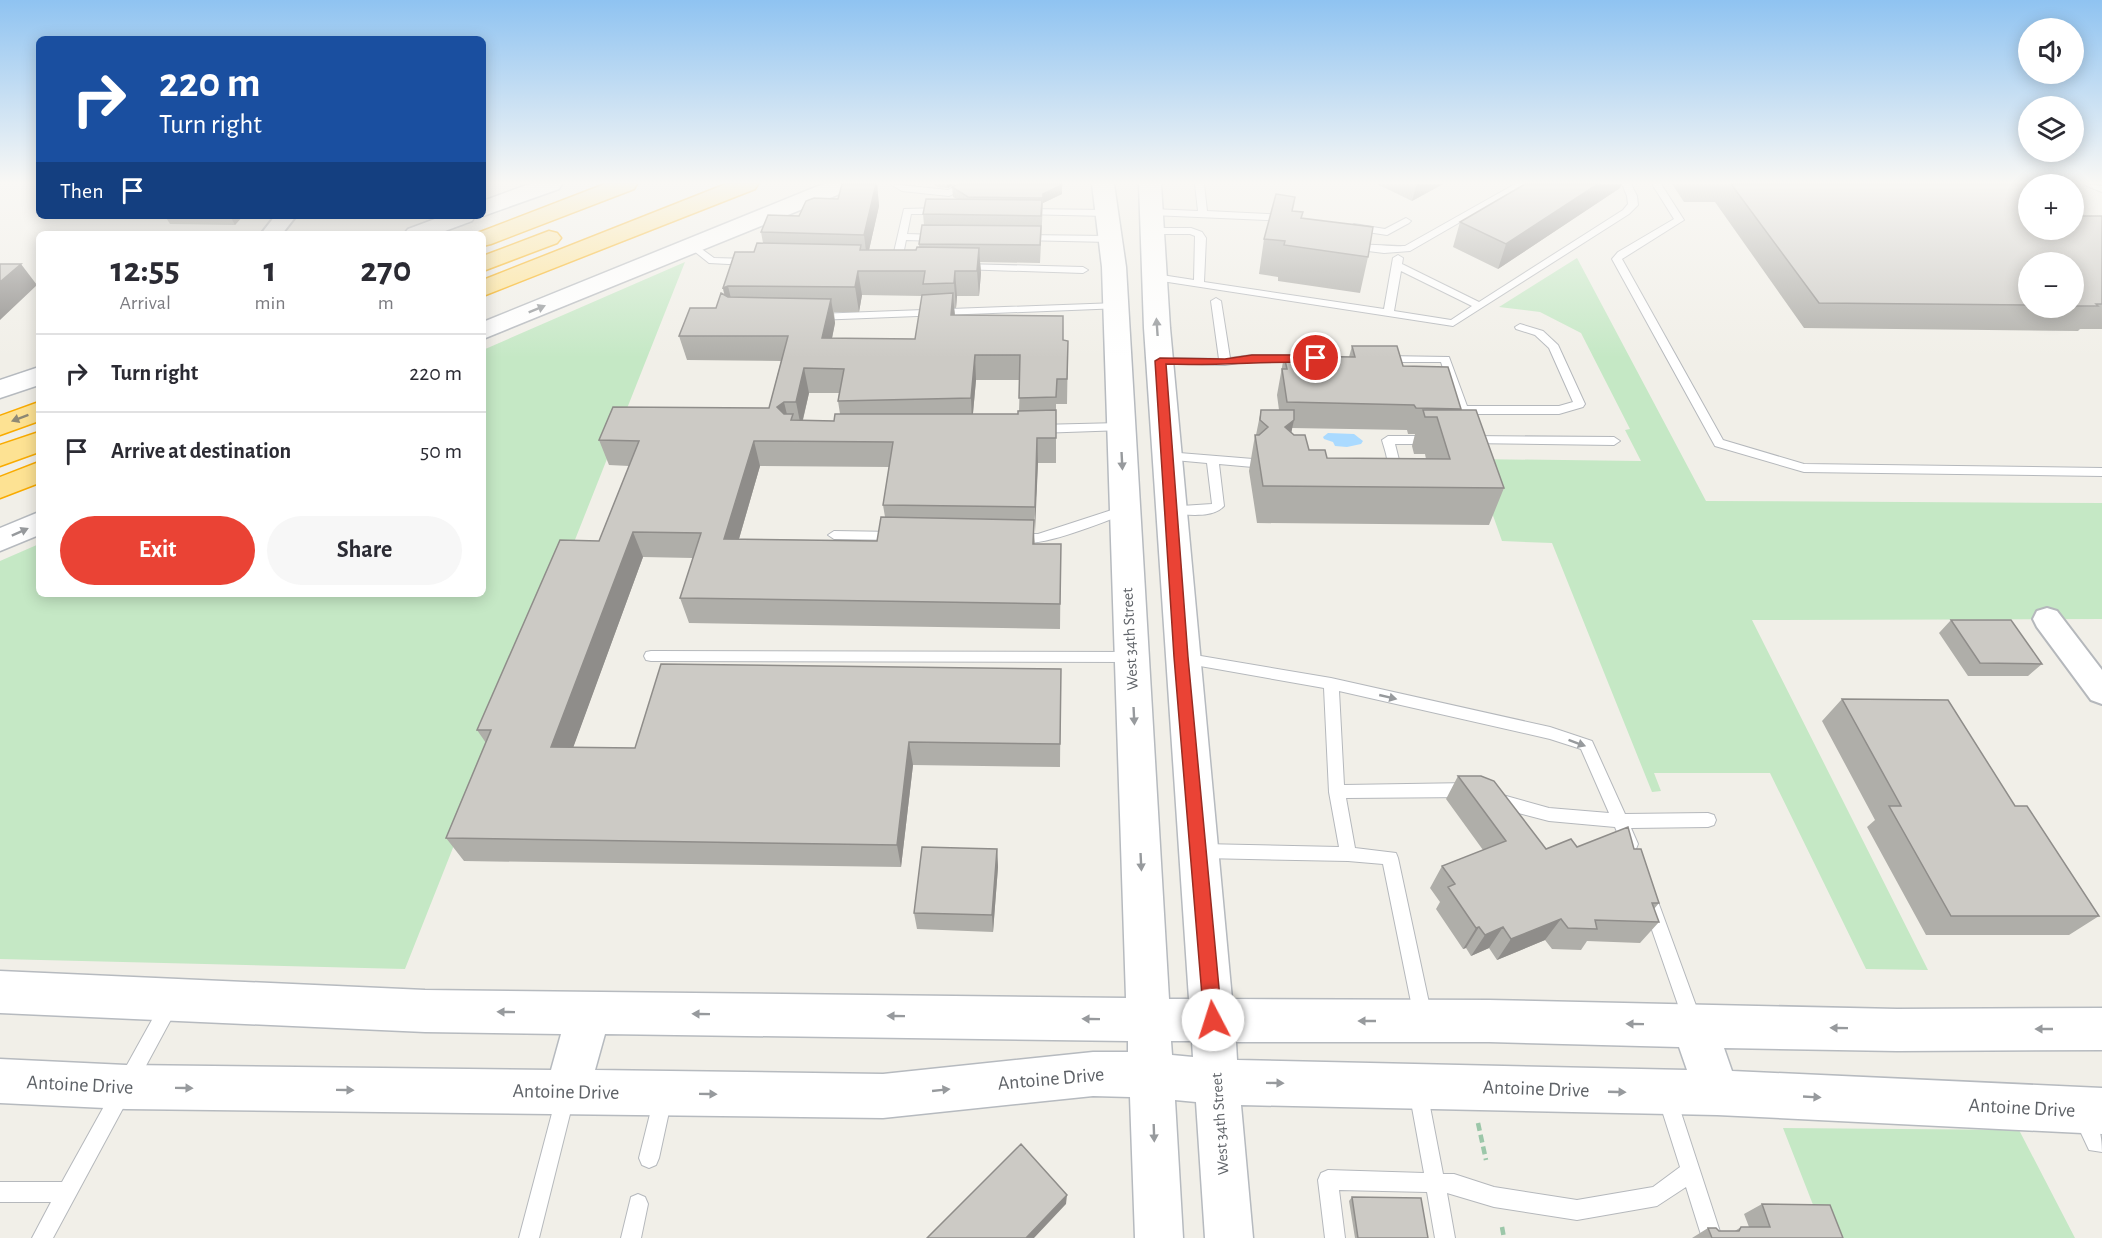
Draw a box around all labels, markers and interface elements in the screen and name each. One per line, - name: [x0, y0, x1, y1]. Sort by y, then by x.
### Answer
- map controls: [2018, 18, 2084, 318]
- button: sound: [2018, 18, 2084, 84]
- icon: right: [60, 60, 138, 138]
- text: 220 m: [159, 62, 261, 104]
- button: layers: [2018, 96, 2084, 162]
- text: Turn right: [159, 111, 262, 138]
- icon: arrive: [116, 174, 149, 207]
- button: +: [2018, 174, 2084, 240]
- text: Then: [60, 180, 104, 202]
- text: 12:55: [111, 252, 180, 288]
- text: 1: [263, 252, 276, 288]
- text: 270: [360, 252, 411, 288]
- button: −: [2018, 252, 2084, 318]
- text: Arrival: [119, 293, 171, 313]
- text: min: [254, 293, 286, 313]
- text: m: [378, 293, 394, 313]
- one-way arrow: [528, 304, 546, 313]
- one-way arrow: [1152, 317, 1162, 336]
- pin: [1290, 332, 1341, 383]
- icon: arrive: [1299, 341, 1332, 374]
- icon: right: [60, 357, 93, 390]
- text: Turn right: [111, 362, 198, 384]
- text: 220 m: [409, 362, 462, 384]
- one-way arrow: [10, 413, 28, 423]
- icon: arrive: [60, 435, 93, 468]
- text: Arrive at destination: [111, 440, 291, 462]
- text: 50 m: [420, 440, 462, 462]
- one-way arrow: [1117, 452, 1126, 471]
- button: Exit: [60, 516, 255, 585]
- button: Share: [267, 516, 462, 585]
- one-way arrow: [11, 527, 28, 536]
- street label: West 34th Street: [1119, 587, 1141, 691]
- one-way arrow: [1379, 692, 1397, 702]
- one-way arrow: [1129, 706, 1139, 725]
- one-way arrow: [1568, 738, 1586, 748]
- one-way arrow: [1137, 852, 1146, 871]
- position arrow: [1181, 988, 1245, 1052]
- one-way arrow: [497, 1007, 516, 1017]
- one-way arrow: [692, 1009, 711, 1019]
- one-way arrow: [887, 1011, 906, 1021]
- one-way arrow: [1082, 1014, 1101, 1024]
- one-way arrow: [1358, 1016, 1377, 1026]
- one-way arrow: [1626, 1019, 1645, 1029]
- one-way arrow: [1829, 1024, 1848, 1033]
- one-way arrow: [2034, 1024, 2053, 1034]
- street label: Antoine Drive: [997, 1064, 1105, 1094]
- street label: Antoine Drive: [26, 1072, 134, 1098]
- street label: West 34th Street: [1208, 1072, 1232, 1176]
- street label: Antoine Drive: [1482, 1077, 1590, 1101]
- one-way arrow: [1266, 1078, 1285, 1088]
- street label: Antoine Drive: [512, 1081, 620, 1103]
- one-way arrow: [175, 1083, 194, 1093]
- one-way arrow: [335, 1085, 354, 1095]
- one-way arrow: [931, 1085, 950, 1095]
- one-way arrow: [1608, 1087, 1627, 1096]
- one-way arrow: [699, 1089, 718, 1099]
- one-way arrow: [1803, 1093, 1822, 1102]
- street label: Antoine Drive: [1968, 1095, 2076, 1121]
- one-way arrow: [1150, 1124, 1159, 1143]

